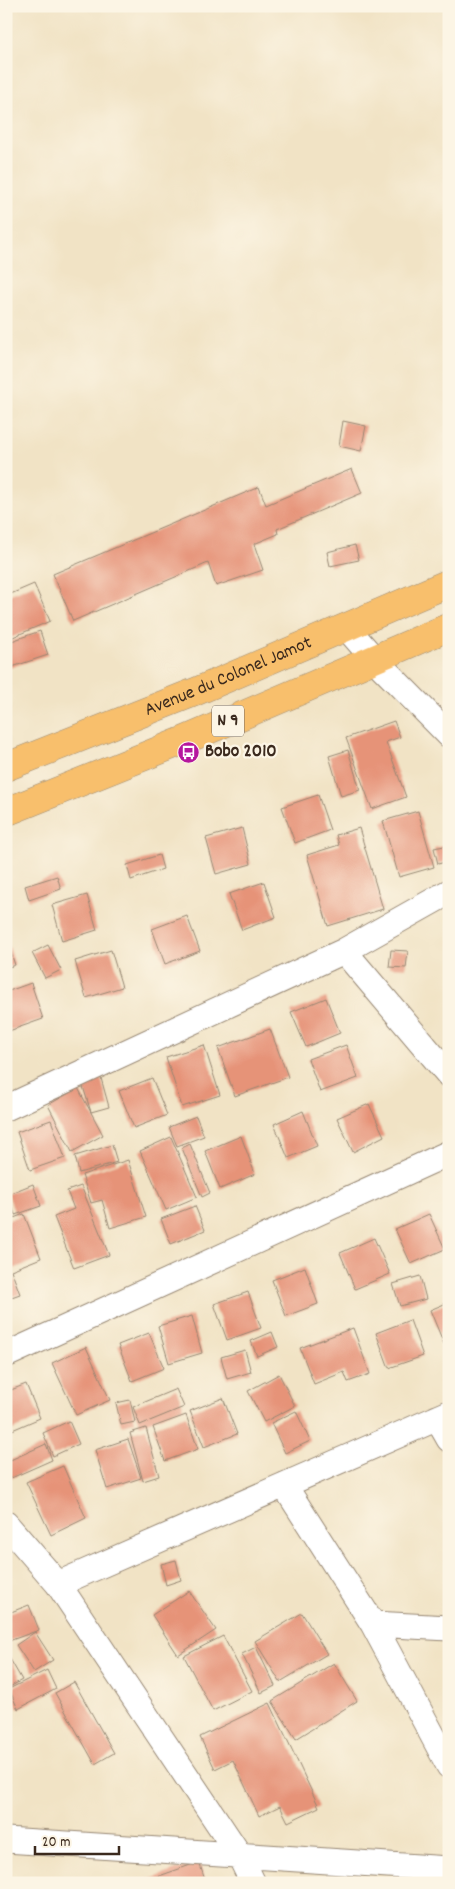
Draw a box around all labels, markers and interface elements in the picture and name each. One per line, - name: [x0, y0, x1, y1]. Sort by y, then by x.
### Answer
- street label: Avenue du Colonel Jamot: [141, 630, 316, 724]
- road number: N 9: [212, 706, 244, 736]
- place label: Bobo 2010: [205, 739, 277, 766]
- bus stop icon: Bobo 2010: [177, 740, 201, 764]
- scale bar: [35, 1824, 119, 1856]
- text: 20 m: [42, 1832, 70, 1854]

